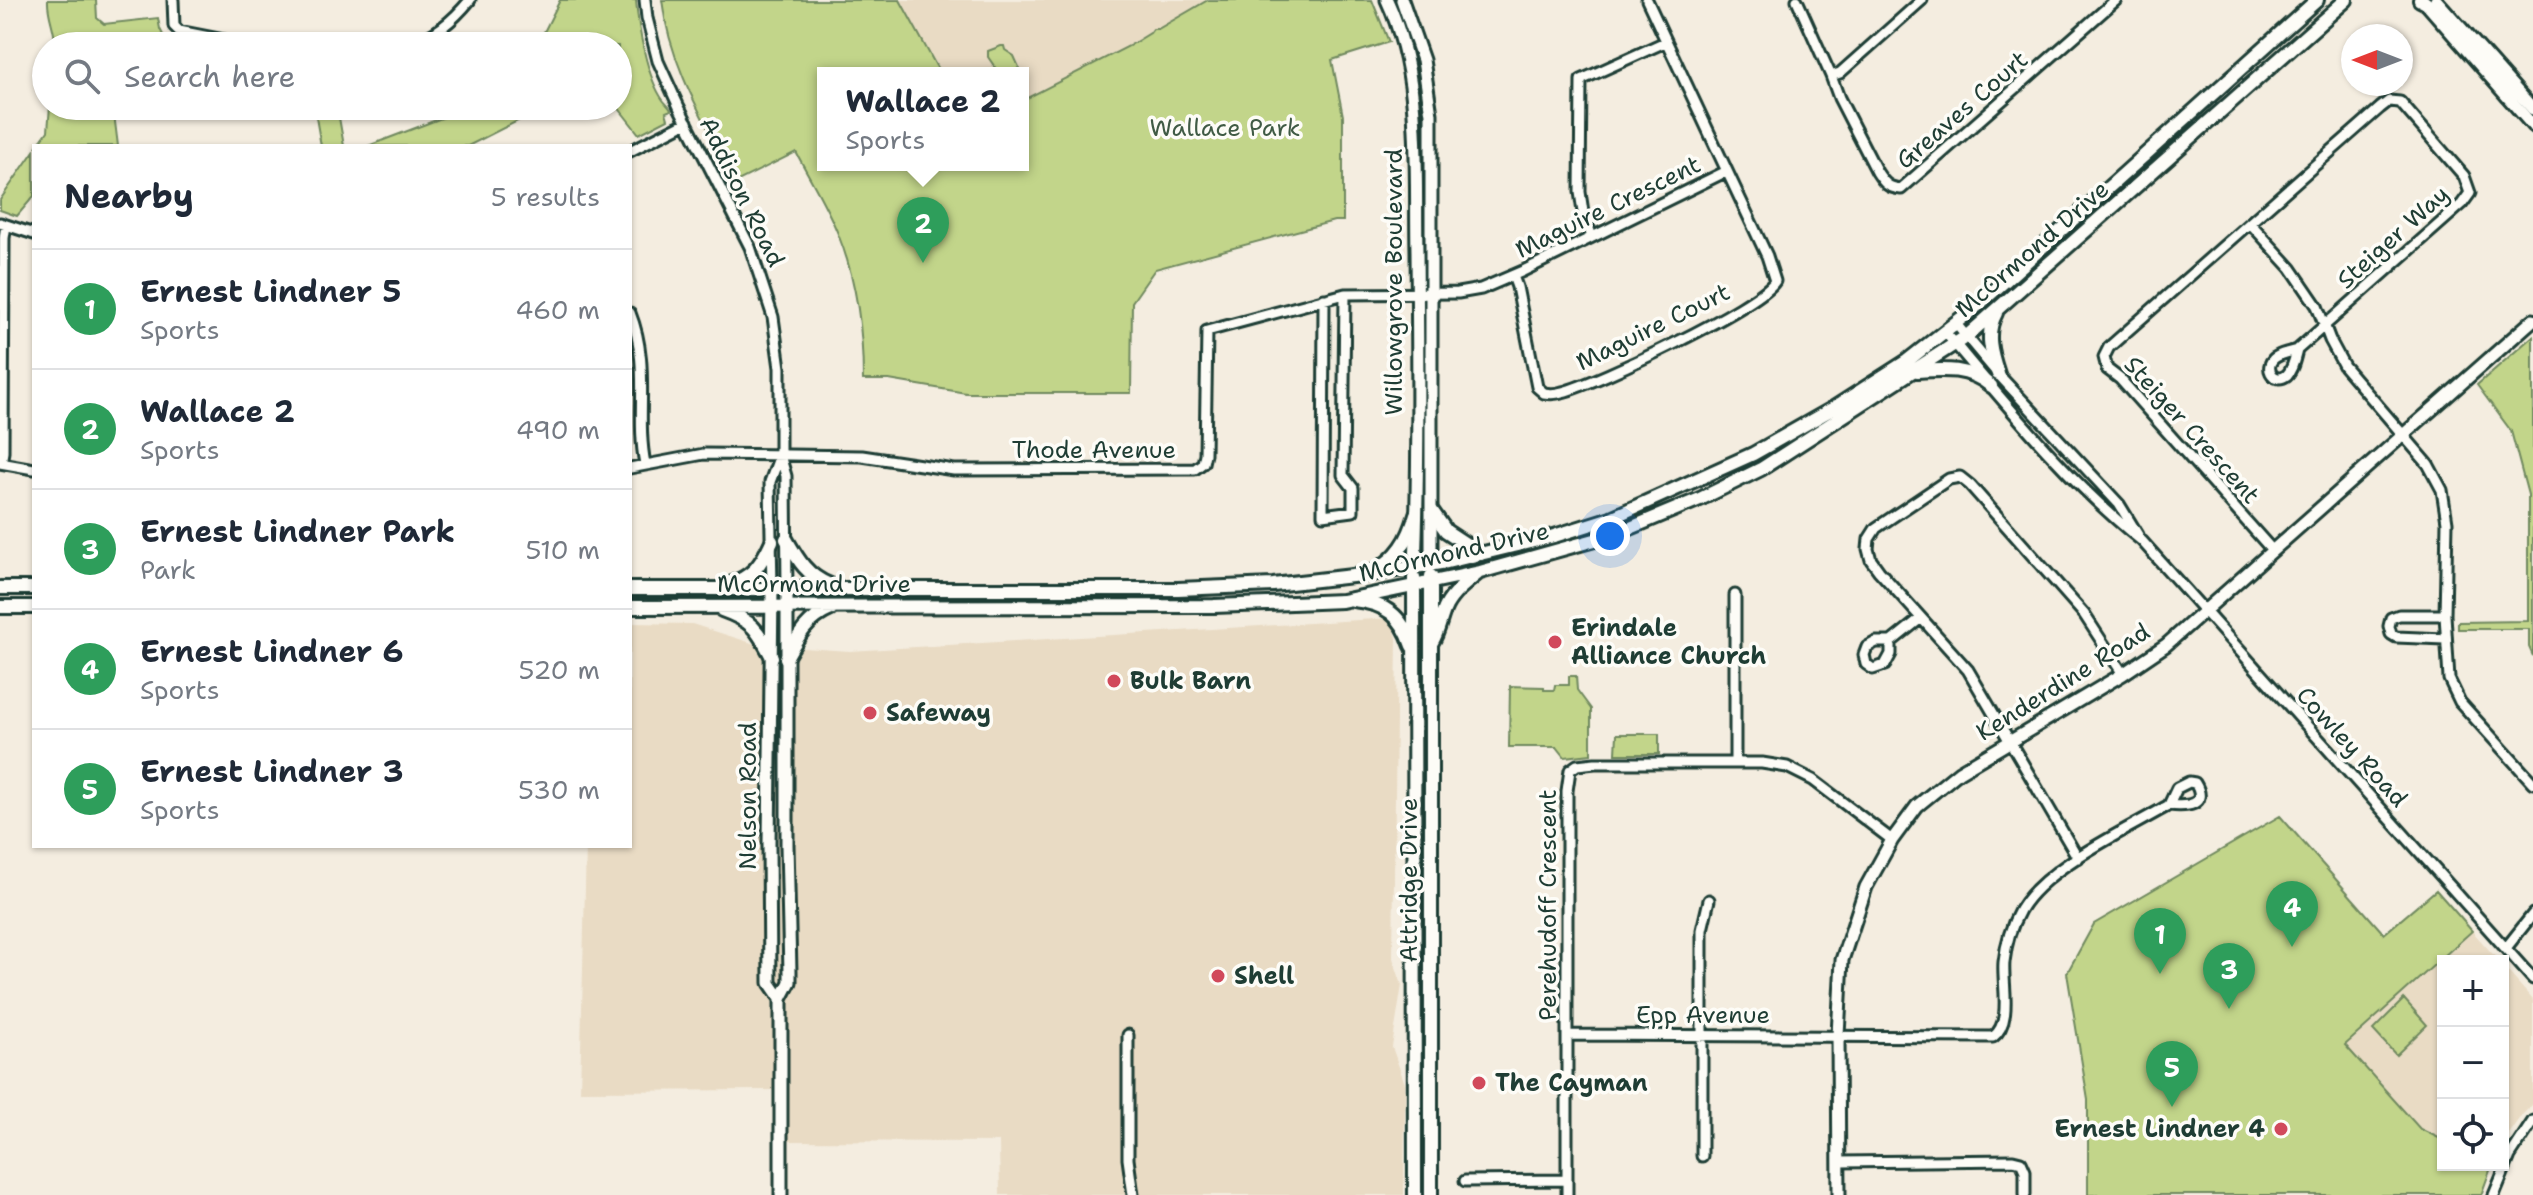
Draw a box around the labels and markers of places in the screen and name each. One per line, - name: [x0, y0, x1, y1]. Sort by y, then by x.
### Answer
- pin: 2: [897, 197, 949, 263]
- place label: Erindale Alliance Church: [1571, 612, 1766, 672]
- marker: Erindale Alliance Church: [1546, 633, 1564, 651]
- place label: Bulk Barn: [1130, 665, 1251, 697]
- marker: Bulk Barn: [1105, 672, 1123, 690]
- place label: Safeway: [886, 697, 991, 729]
- marker: Safeway: [861, 704, 879, 722]
- pin: 4: [2266, 881, 2318, 947]
- pin: 1: [2134, 908, 2186, 974]
- pin: 3: [2203, 943, 2255, 1009]
- place label: Shell: [1234, 960, 1294, 992]
- marker: Shell: [1209, 967, 1227, 985]
- pin: 5: [2146, 1041, 2198, 1107]
- place label: The Cayman: [1495, 1067, 1648, 1099]
- marker: The Cayman: [1470, 1074, 1488, 1092]
- place label: Ernest Lindner 4: [2054, 1113, 2265, 1145]
- marker: Ernest Lindner 4: [2272, 1120, 2290, 1138]

